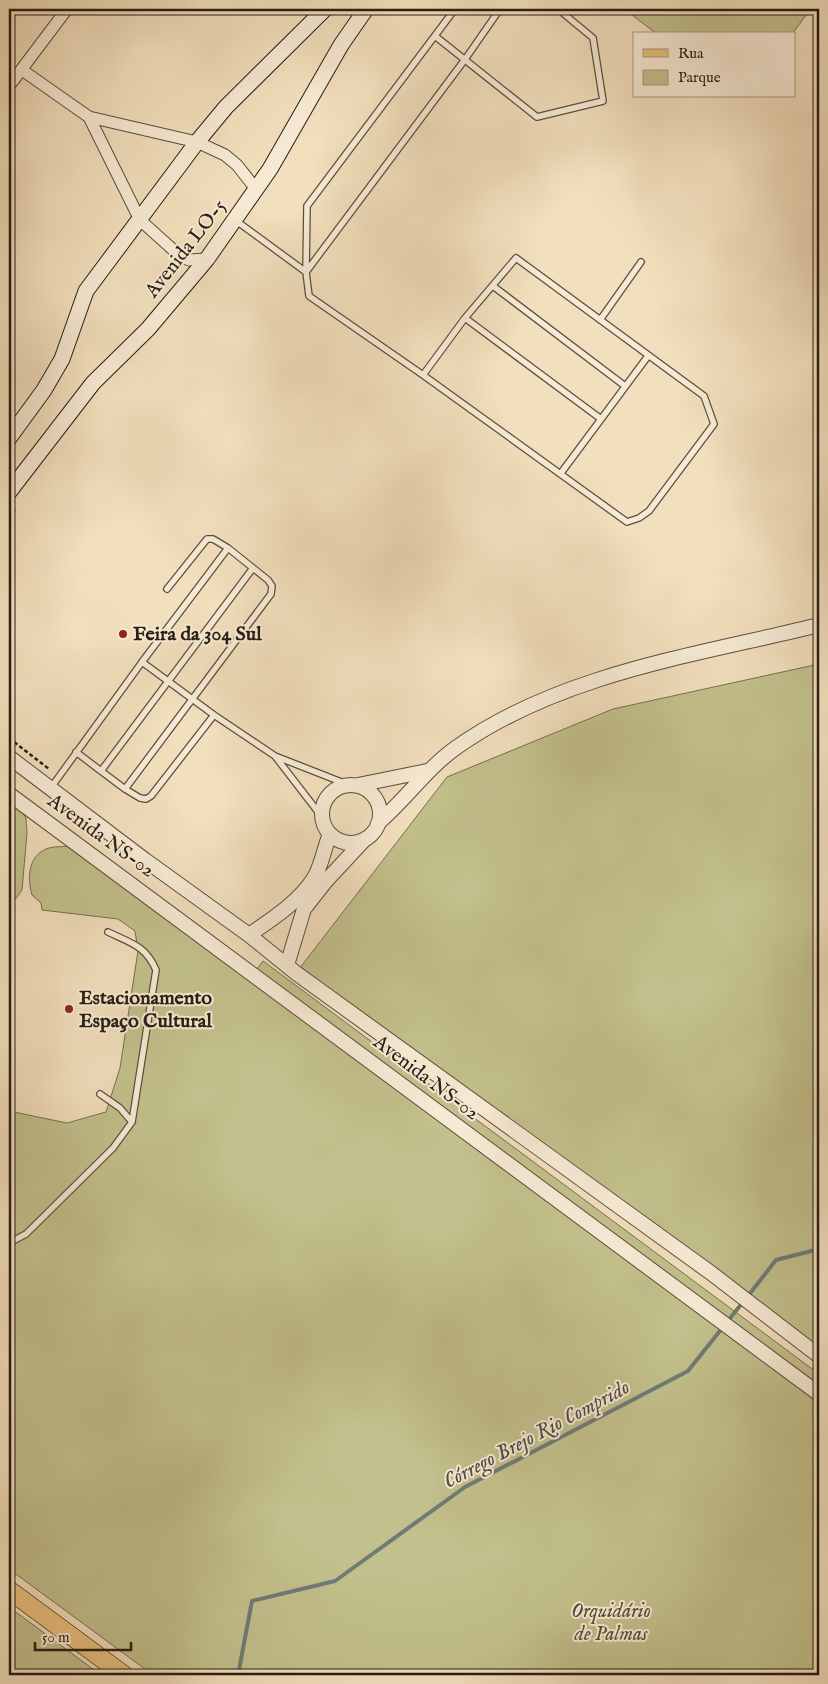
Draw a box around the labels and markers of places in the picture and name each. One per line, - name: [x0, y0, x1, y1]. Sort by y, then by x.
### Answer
- place label: Feira da 304 Sul: [133, 622, 262, 647]
- marker: Feira da 304 Sul: [117, 628, 129, 640]
- place label: Estacionamento Espaço Cultural: [79, 986, 212, 1034]
- marker: Estacionamento Espaço Cultural: [63, 1003, 75, 1015]

